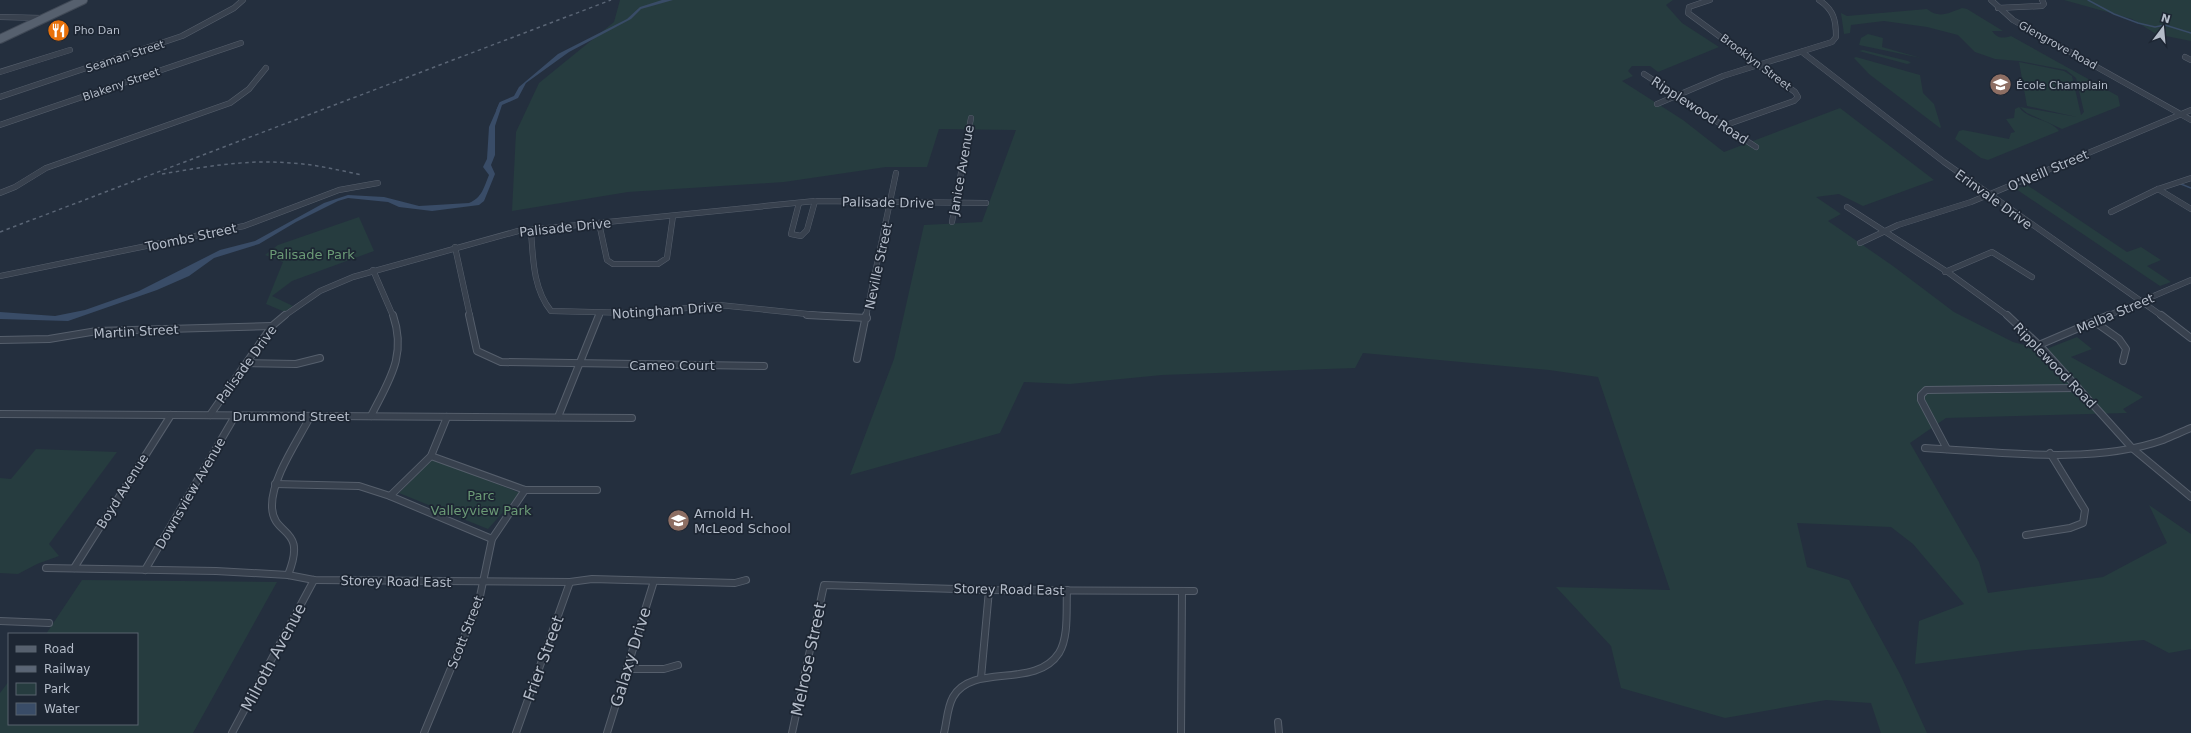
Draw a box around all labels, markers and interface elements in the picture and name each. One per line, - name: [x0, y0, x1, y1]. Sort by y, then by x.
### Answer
- north arrow: [2143, 8, 2183, 48]
- text: N: [2159, 11, 2172, 26]
- restaurant icon: Pho Dan: [45, 17, 71, 43]
- street label: Glengrove Road: [2016, 18, 2099, 72]
- place label: Pho Dan: [74, 24, 120, 37]
- street label: Brooklyn Street: [1718, 32, 1794, 94]
- street label: Seaman Street: [84, 37, 167, 75]
- street label: Blakeny Street: [81, 65, 162, 104]
- school or university icon: École Champlain: [1987, 72, 2013, 98]
- street label: Ripplewood Road: [1649, 74, 1751, 147]
- place label: École Champlain: [2016, 79, 2108, 92]
- street label: Janice Avenue: [946, 124, 977, 217]
- street label: O'Neill Street: [2006, 147, 2091, 194]
- street label: Erinvale Drive: [1952, 166, 2035, 232]
- street label: Palisade Drive: [842, 194, 934, 211]
- street label: Palisade Drive: [518, 215, 612, 240]
- street label: Toombs Street: [143, 220, 238, 255]
- street label: Neville Street: [862, 222, 895, 311]
- park label: Palisade Park: [269, 247, 355, 262]
- street label: Melba Street: [2074, 290, 2156, 337]
- street label: Notingham Drive: [611, 299, 723, 322]
- street label: Ripplewood Road: [2010, 320, 2099, 411]
- street label: Martin Street: [93, 322, 179, 341]
- street label: Palisade Drive: [213, 323, 280, 406]
- street label: Cameo Court: [629, 358, 715, 373]
- street label: Drummond Street: [233, 409, 350, 424]
- street label: Downsview Avenue: [152, 435, 228, 552]
- street label: Boyd Avenue: [93, 451, 151, 531]
- park label: Parc Valleyview Park: [431, 488, 532, 518]
- place label: Arnold H. McLeod School: [694, 506, 791, 536]
- school or university icon: Arnold H. McLeod School: [665, 507, 691, 533]
- street label: Storey Road East: [340, 573, 452, 590]
- street label: Storey Road East: [953, 581, 1065, 598]
- street label: Scott Street: [445, 593, 486, 671]
- street label: Milroth Avenue: [237, 600, 310, 715]
- street label: Melrose Street: [787, 600, 830, 718]
- street label: Galaxy Drive: [606, 605, 655, 709]
- street label: Frier Street: [519, 613, 568, 703]
- legend: [8, 633, 138, 725]
- text: Road: [44, 642, 74, 656]
- text: Railway: [44, 662, 90, 676]
- text: Park: [44, 682, 70, 696]
- text: Water: [44, 702, 80, 716]

